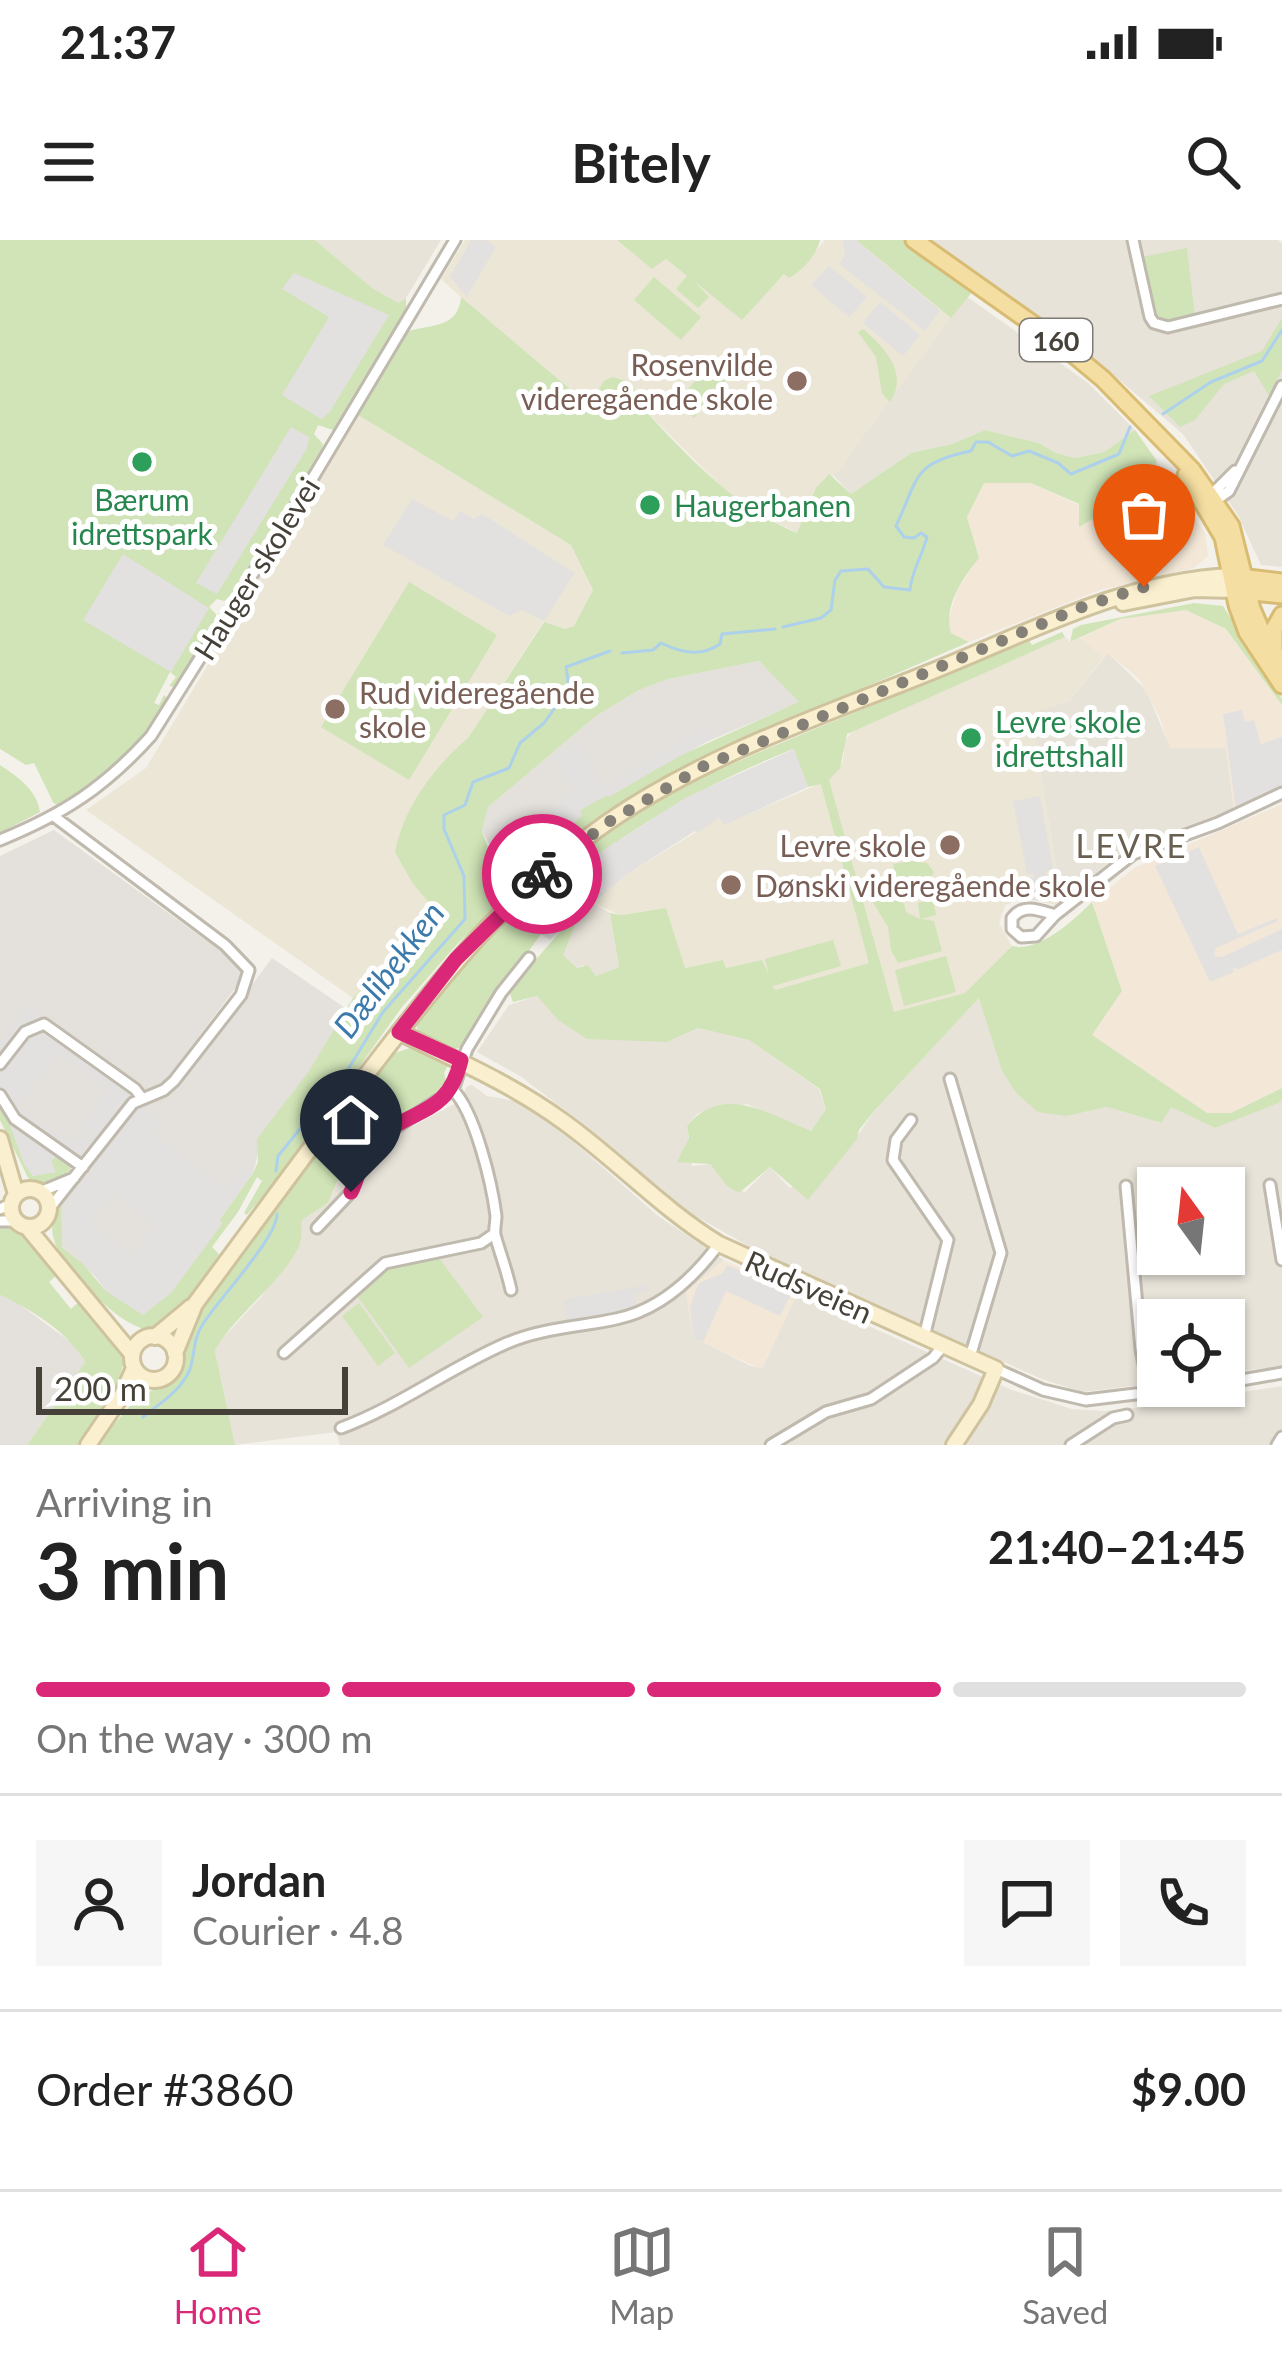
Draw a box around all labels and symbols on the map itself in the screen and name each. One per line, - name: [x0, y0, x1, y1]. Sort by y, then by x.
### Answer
- road number: 160: [1020, 319, 1092, 361]
- place label: Rosenvilde videregående skole: [521, 346, 773, 416]
- marker: Rosenvilde videregående skole: [784, 368, 810, 394]
- marker: Bærum idrettspark: [129, 449, 155, 475]
- pin: [1093, 464, 1195, 587]
- street label: Hauger skolevei: [186, 470, 326, 666]
- place label: Bærum idrettspark: [71, 481, 213, 551]
- place label: Haugerbanen: [674, 487, 851, 523]
- marker: Haugerbanen: [637, 492, 663, 518]
- place label: Rud videregående skole: [359, 674, 595, 744]
- marker: Rud videregående skole: [322, 696, 348, 722]
- place label: Levre skole idrettshall: [995, 703, 1141, 773]
- marker: Levre skole idrettshall: [958, 725, 984, 751]
- courier: [482, 814, 602, 934]
- district label: LEVRE: [1075, 825, 1189, 865]
- place label: Levre skole: [780, 827, 926, 863]
- marker: Levre skole: [937, 832, 963, 858]
- place label: Dønski videregående skole: [755, 867, 1106, 903]
- marker: Dønski videregående skole: [718, 872, 744, 898]
- water label: Dælibekken: [324, 893, 452, 1045]
- pin: [300, 1069, 402, 1192]
- north arrow: [1137, 1167, 1245, 1275]
- street label: Rudsveien: [740, 1242, 878, 1330]
- scale bar: [36, 1361, 348, 1414]

